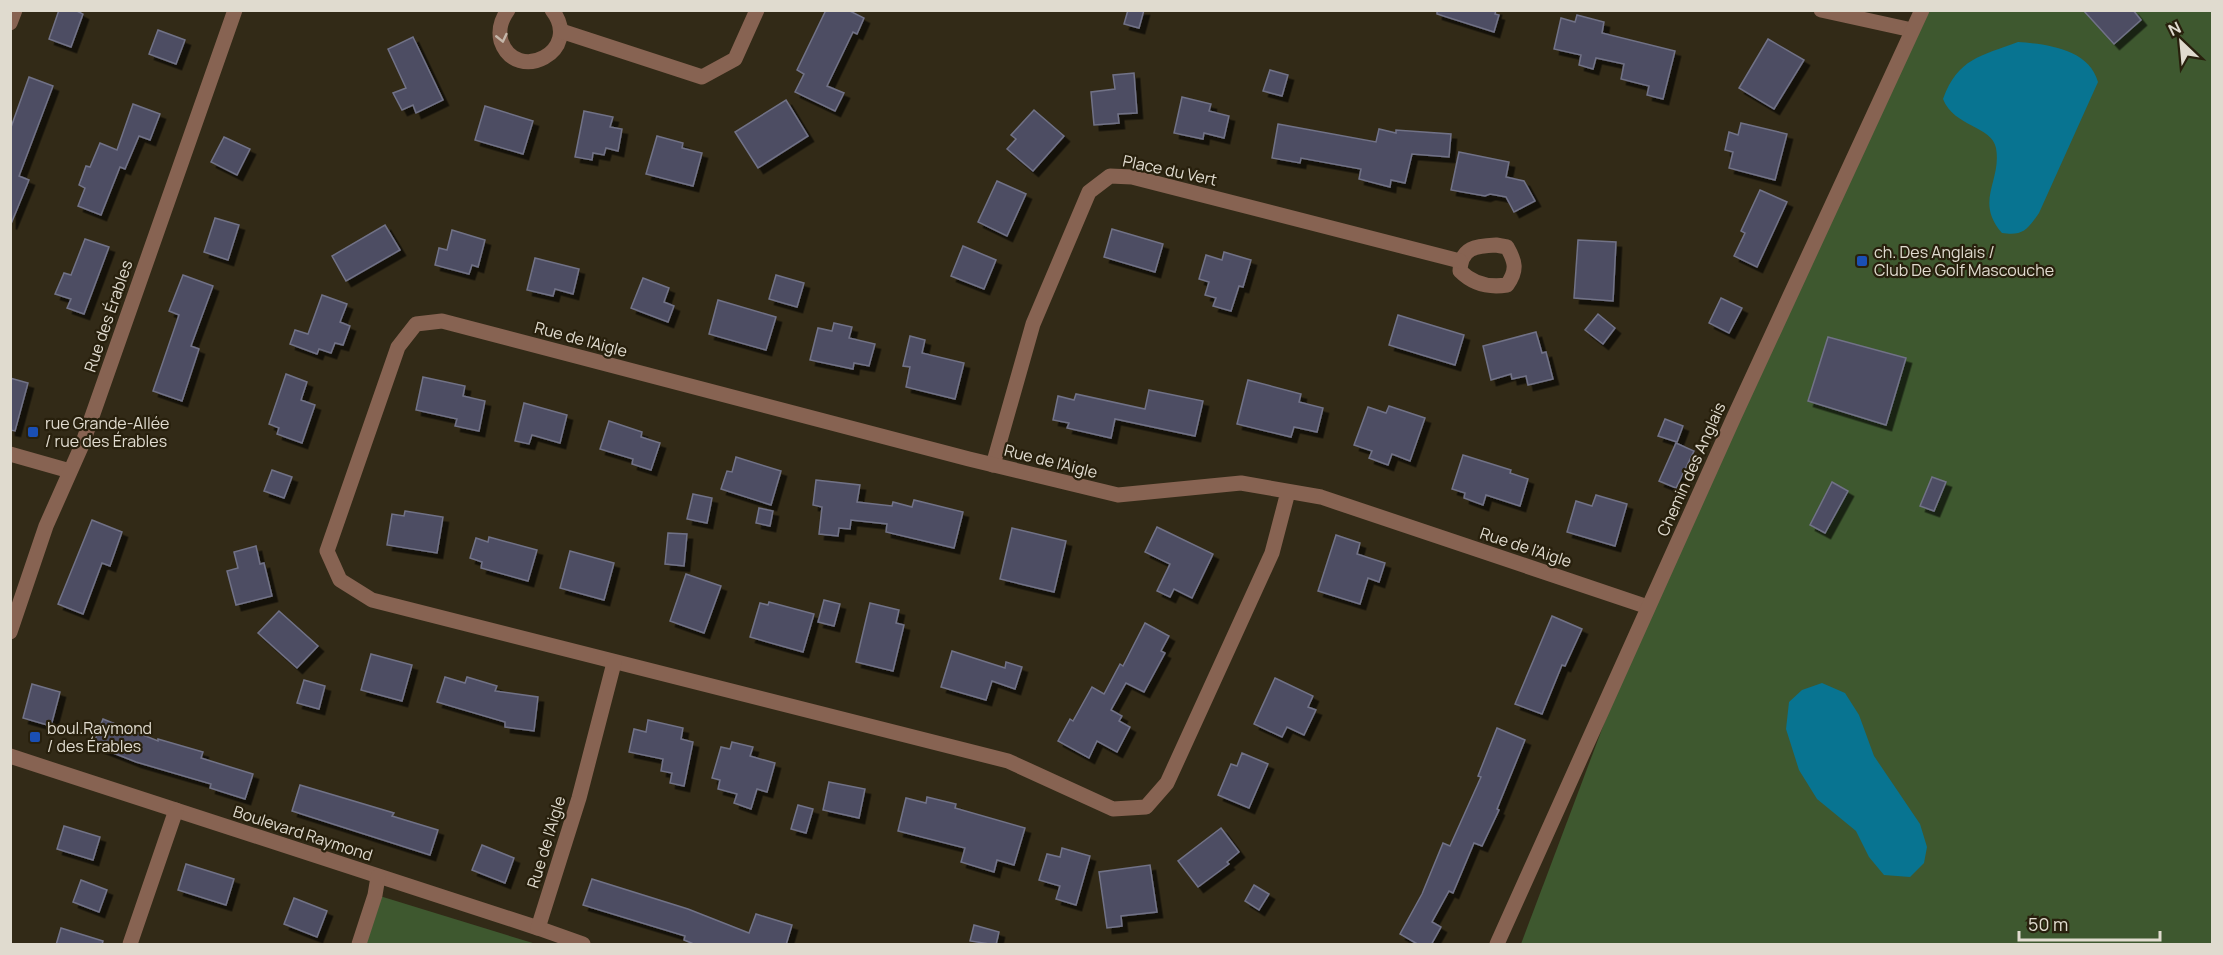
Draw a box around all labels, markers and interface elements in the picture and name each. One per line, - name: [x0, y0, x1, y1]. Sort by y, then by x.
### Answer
- north arrow: [2151, 12, 2211, 72]
- text: N: [2164, 16, 2184, 41]
- one-way arrow: [495, 33, 508, 43]
- street label: Place du Vert: [1121, 149, 1219, 191]
- place label: ch. Des Anglais / Club De Golf Mascouche: [1874, 241, 2054, 281]
- marker: ch. Des Anglais / Club De Golf Mascouche: [1855, 254, 1869, 268]
- street label: Rue des Érables: [79, 257, 137, 375]
- street label: Rue de l'Aigle: [532, 316, 630, 362]
- street label: Chemin des Anglais: [1652, 399, 1730, 539]
- place label: rue Grande-Allée / rue des Érables: [45, 412, 169, 452]
- marker: rue Grande-Allée / rue des Érables: [26, 425, 40, 439]
- street label: Rue de l'Aigle: [1002, 439, 1100, 483]
- street label: Rue de l'Aigle: [1477, 522, 1575, 572]
- place label: boul.Raymond / des Érables: [47, 717, 152, 757]
- marker: boul.Raymond / des Érables: [28, 730, 42, 744]
- street label: Rue de l'Aigle: [522, 793, 570, 891]
- street label: Boulevard Raymond: [231, 800, 375, 866]
- scale bar: [2019, 904, 2160, 942]
- text: 50 m: [2028, 912, 2068, 936]

